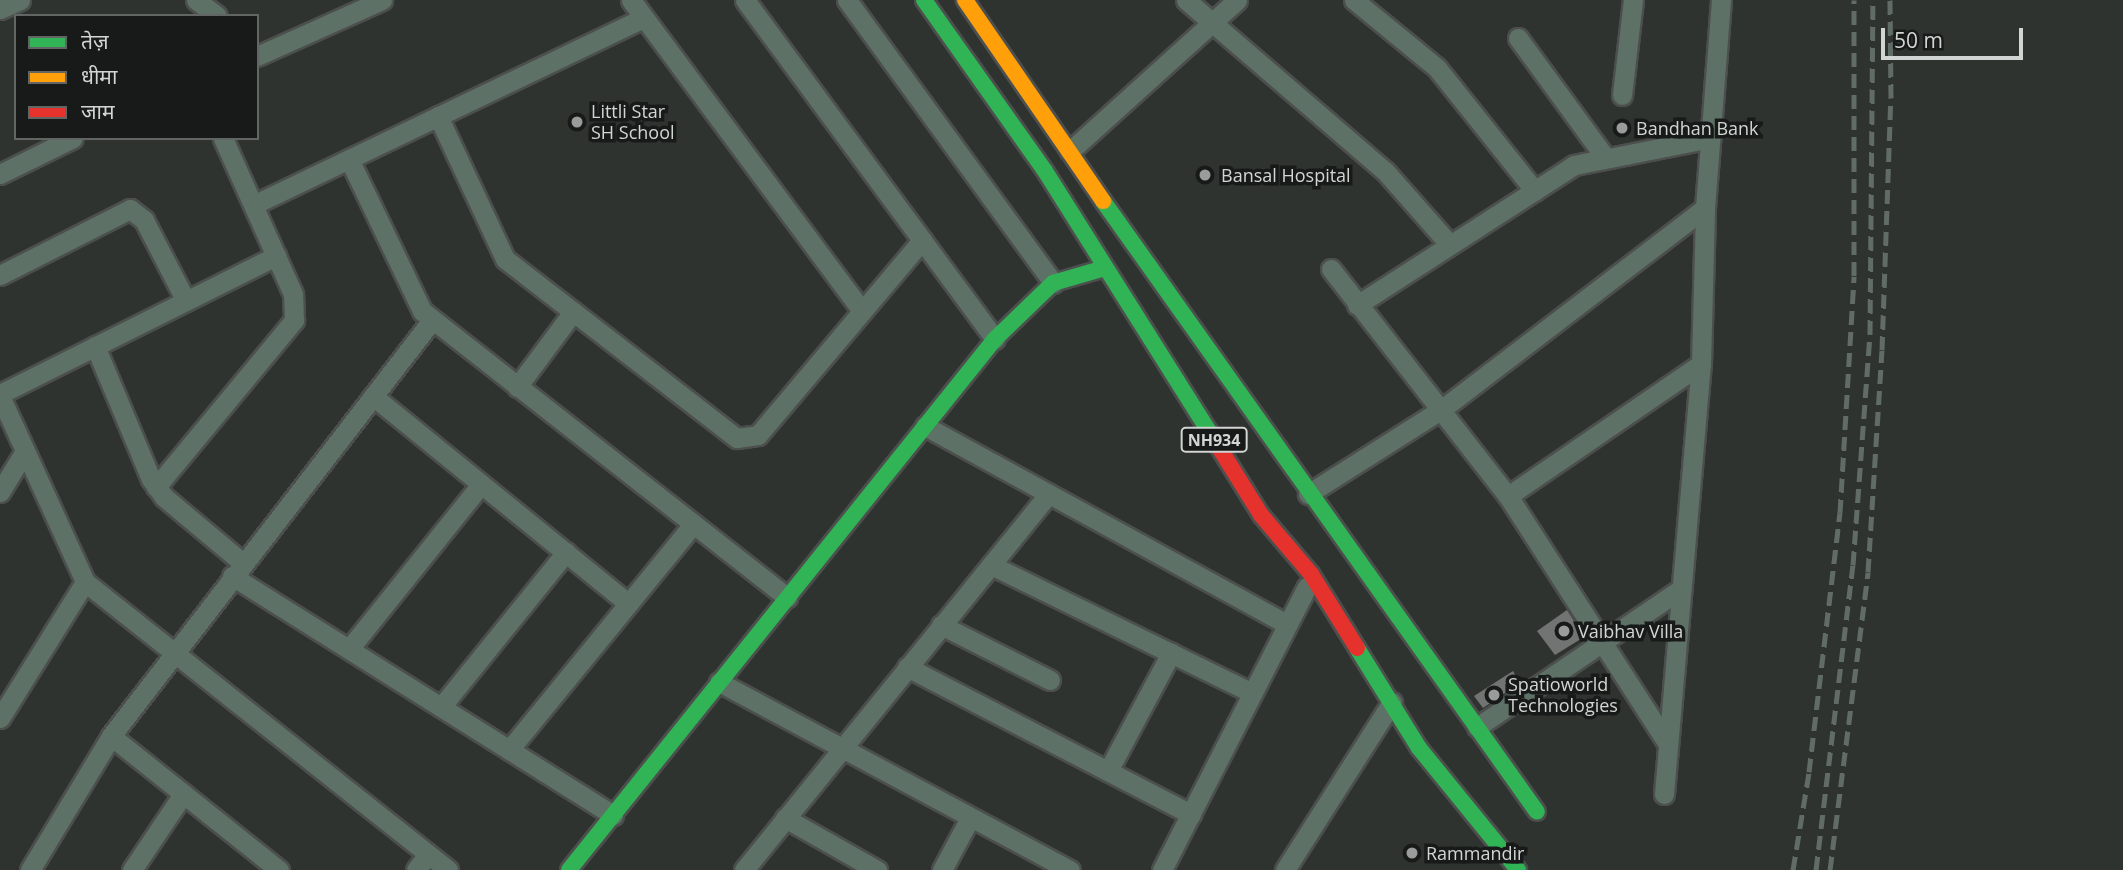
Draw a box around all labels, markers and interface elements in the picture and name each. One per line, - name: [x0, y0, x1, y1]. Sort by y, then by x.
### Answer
- legend: [14, 14, 259, 140]
- scale bar: [1885, 14, 2027, 58]
- text: 50 m: [1894, 26, 1943, 54]
- text: तेज़: [81, 27, 109, 55]
- text: धीमा: [81, 62, 117, 90]
- text: जाम: [81, 97, 115, 125]
- place label: Littli Star SH School: [591, 101, 675, 144]
- marker: Littli Star SH School: [569, 114, 585, 130]
- place label: Bandhan Bank: [1636, 117, 1759, 139]
- marker: Bandhan Bank: [1614, 120, 1630, 136]
- place label: Bansal Hospital: [1221, 164, 1351, 186]
- marker: Bansal Hospital: [1195, 165, 1215, 185]
- road number: NH934: [1179, 428, 1249, 452]
- place label: Vaibhav Villa: [1578, 620, 1683, 642]
- marker: Vaibhav Villa: [1556, 623, 1572, 639]
- place label: Spatioworld Technologies: [1508, 674, 1618, 716]
- marker: Spatioworld Technologies: [1486, 687, 1502, 703]
- place label: Rammandir: [1426, 842, 1524, 864]
- marker: Rammandir: [1404, 845, 1420, 861]

